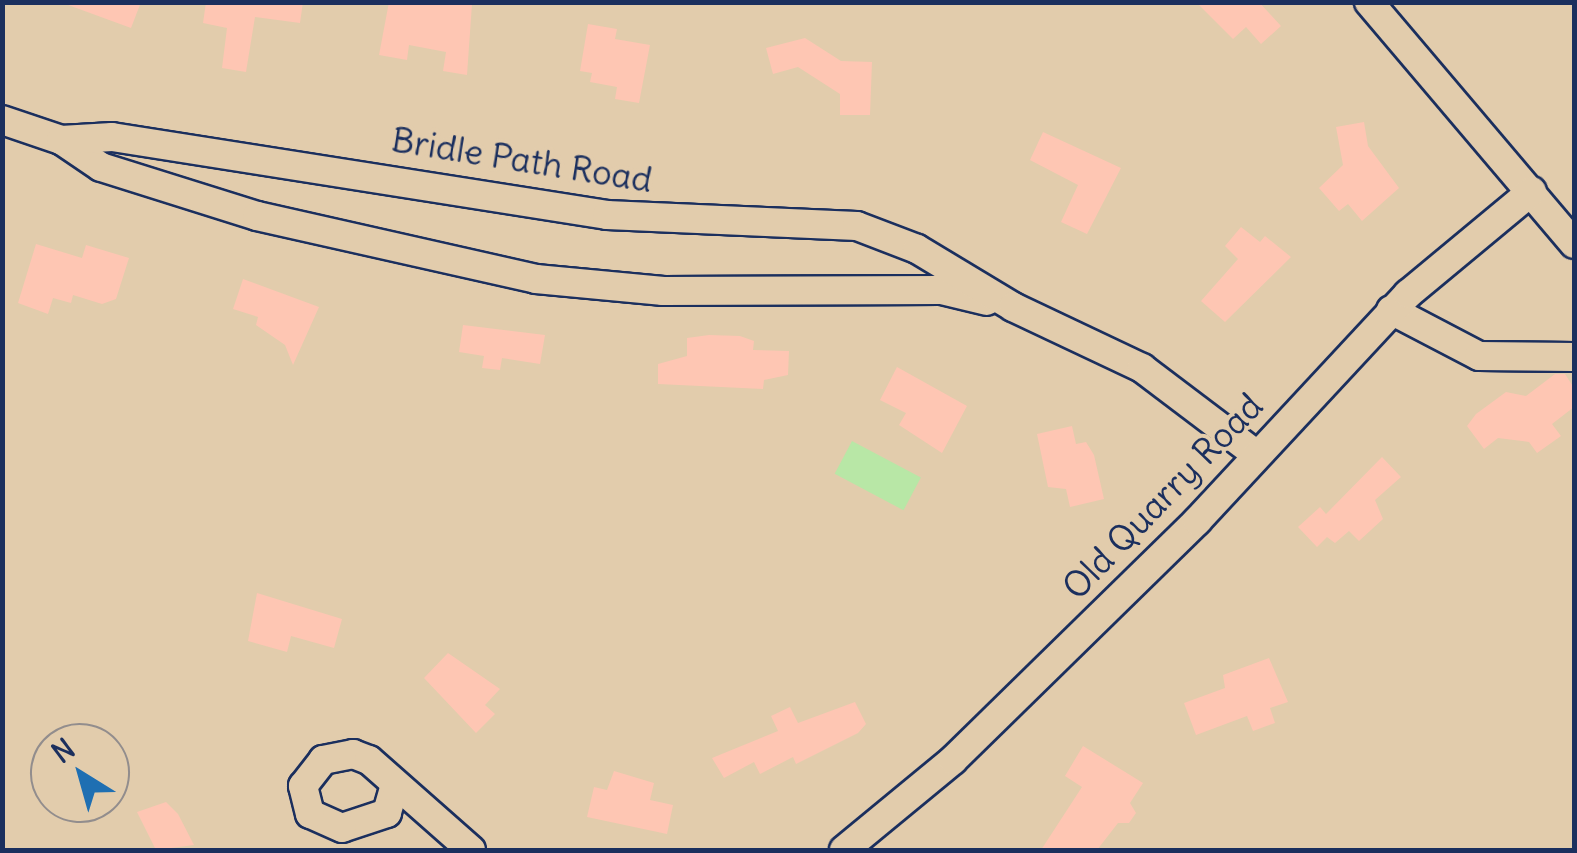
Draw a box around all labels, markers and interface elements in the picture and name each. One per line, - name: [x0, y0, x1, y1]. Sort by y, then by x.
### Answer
- street label: Bridle Path Road: [389, 118, 655, 200]
- street label: Old Quarry Road: [1053, 385, 1271, 607]
- north arrow: [30, 723, 130, 823]
- text: N: [45, 730, 82, 771]

